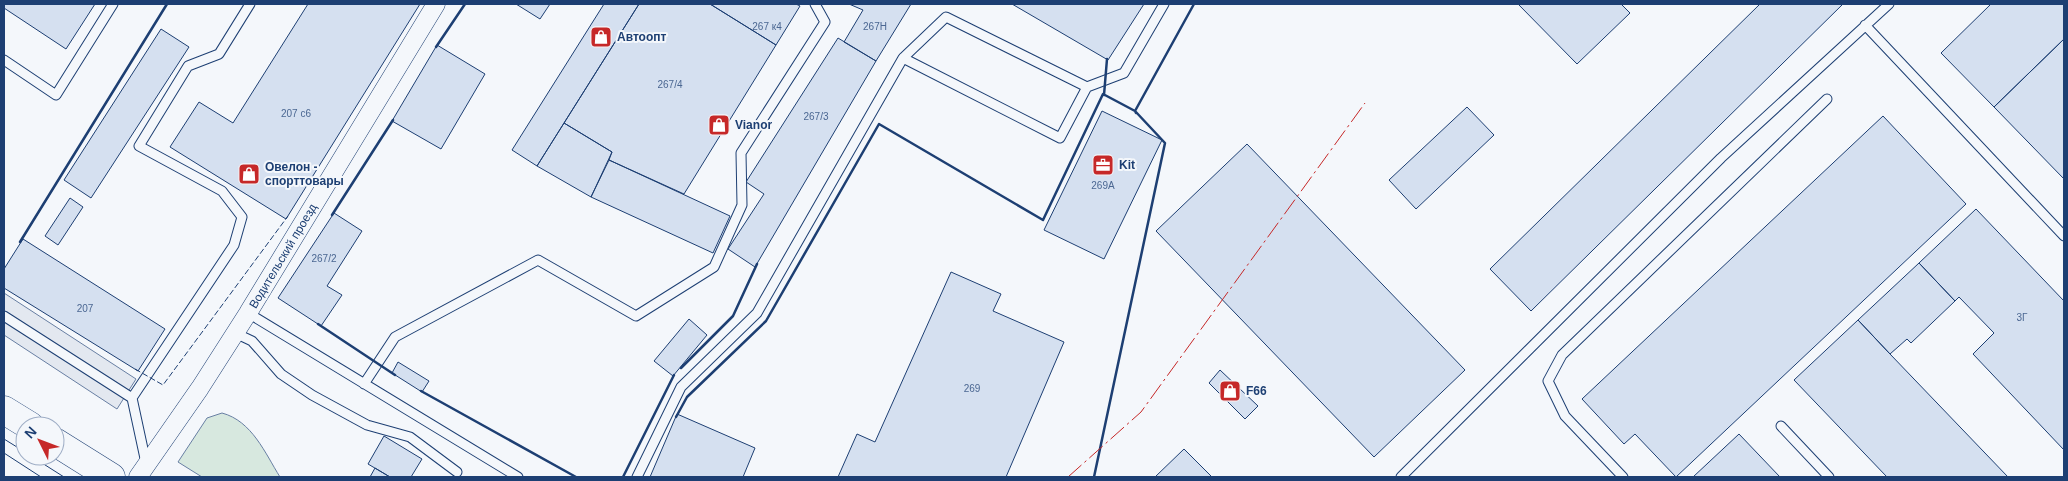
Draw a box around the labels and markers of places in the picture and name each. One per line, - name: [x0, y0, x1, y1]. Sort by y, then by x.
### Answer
- shop icon: Автоопт: [589, 25, 613, 49]
- place label: Автоопт: [617, 30, 667, 44]
- shop icon: Vianor: [707, 113, 731, 137]
- place label: Vianor: [735, 118, 772, 132]
- office icon: Kit: [1091, 153, 1115, 177]
- place label: Kit: [1119, 158, 1135, 172]
- place label: Овелон - спорттовары: [265, 160, 344, 188]
- shop icon: Овелон - спорттовары: [237, 162, 261, 186]
- shop icon: F66: [1218, 379, 1242, 403]
- place label: F66: [1246, 384, 1267, 398]

